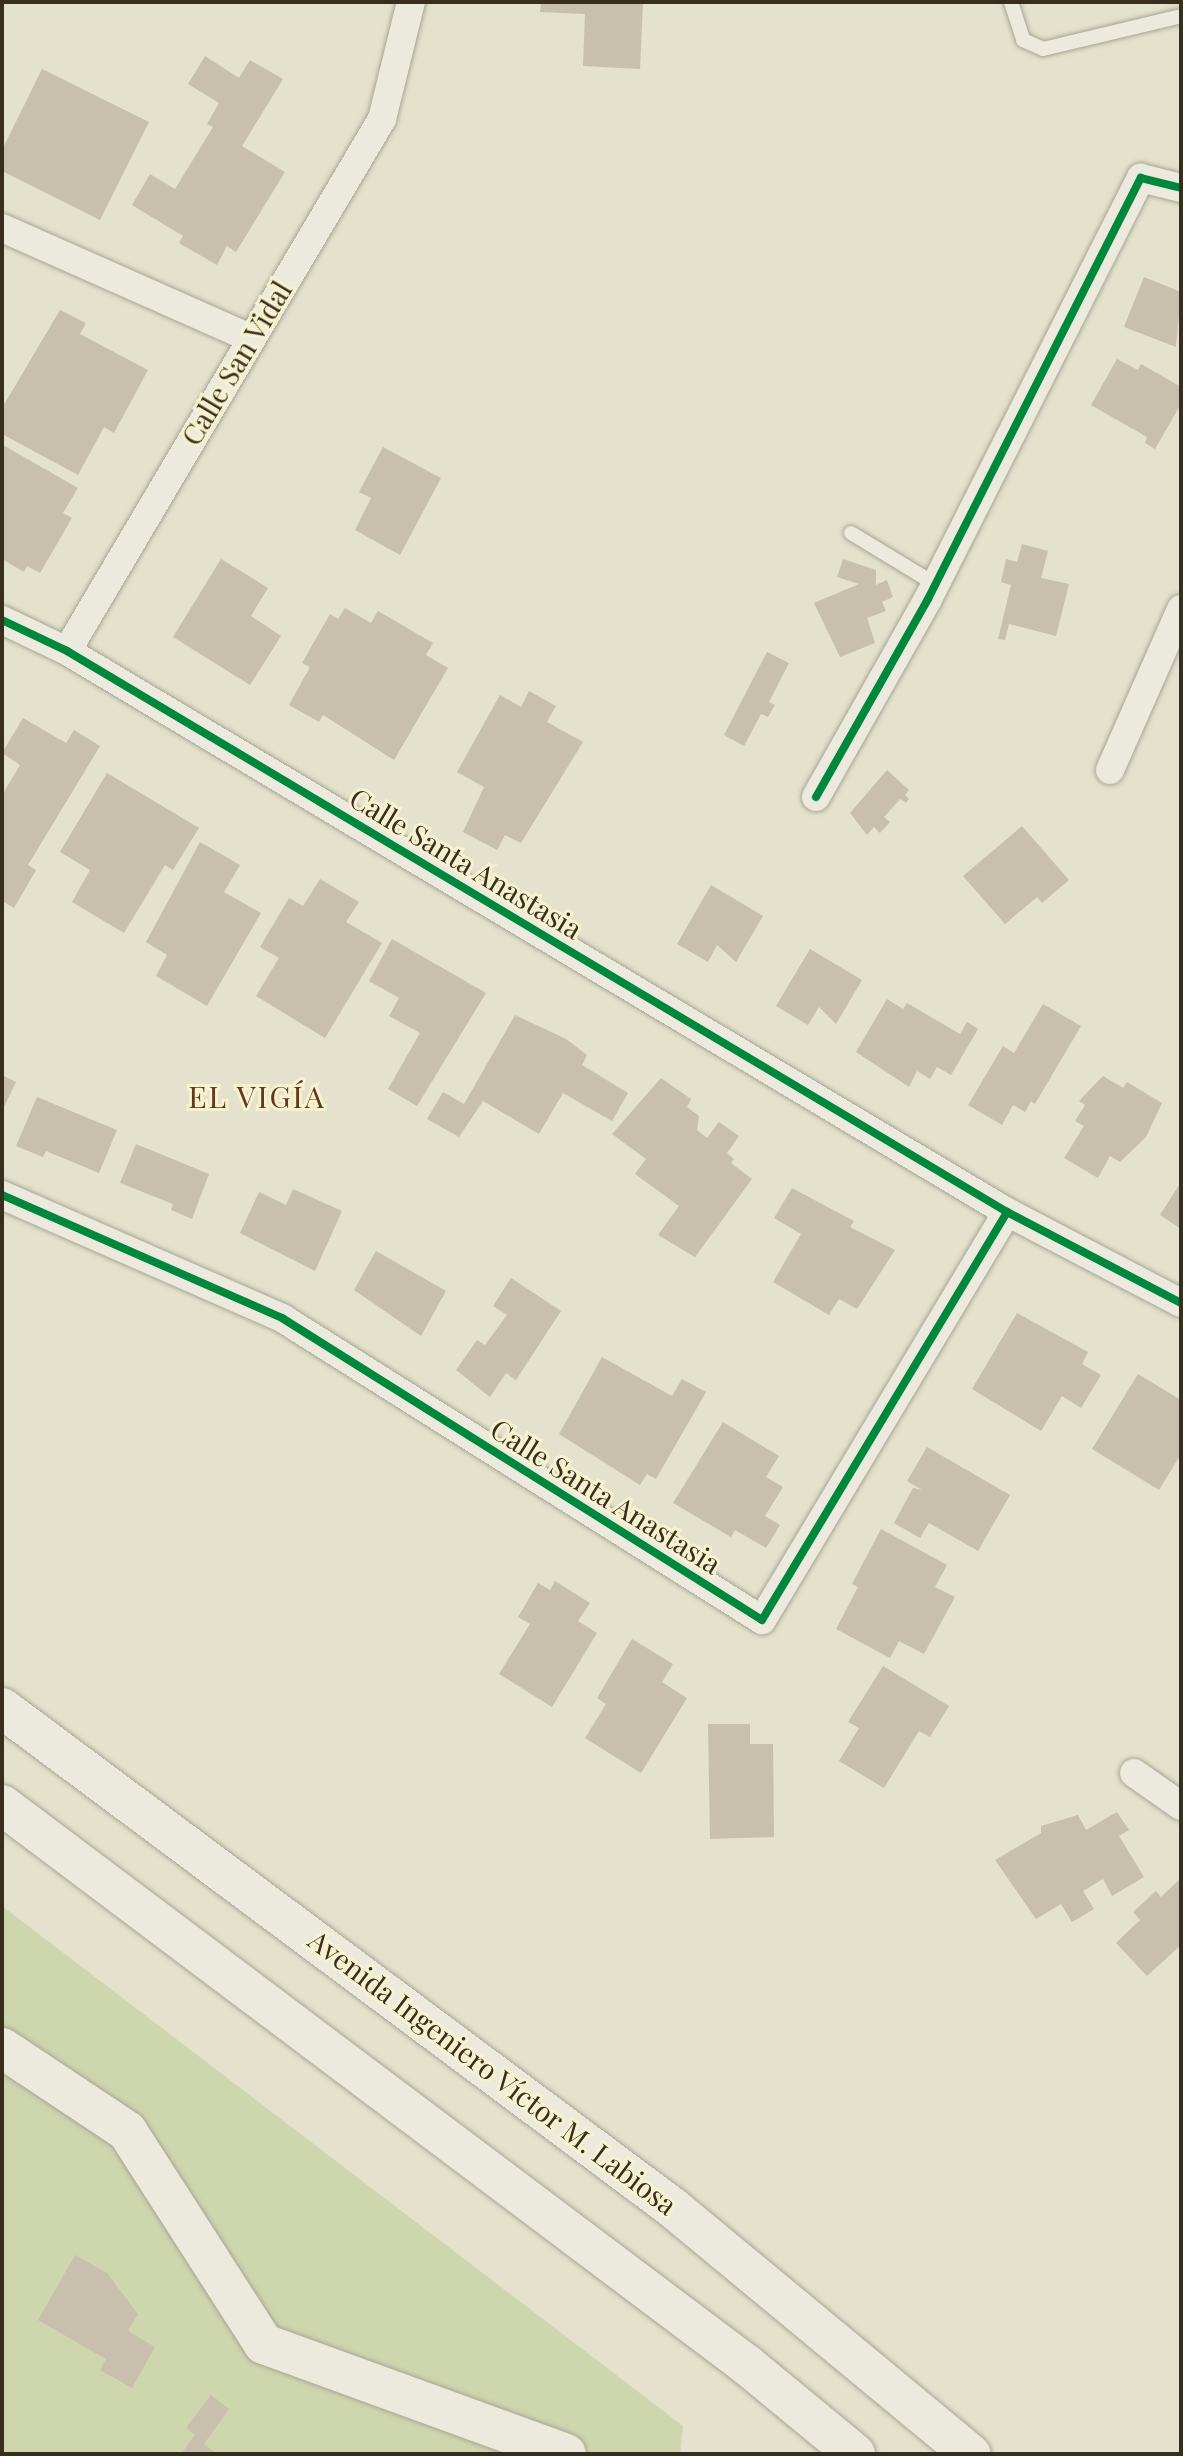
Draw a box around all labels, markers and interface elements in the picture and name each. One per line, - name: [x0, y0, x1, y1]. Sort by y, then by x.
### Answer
- street label: Calle San Vidal: [174, 275, 298, 451]
- street label: Calle Santa Anastasia: [343, 780, 589, 946]
- district label: EL VIGÍA: [188, 1078, 326, 1114]
- street label: Calle Santa Anastasia: [484, 1411, 728, 1581]
- street label: Avenida Ingeniero Víctor M. Labiosa: [302, 1922, 684, 2222]

